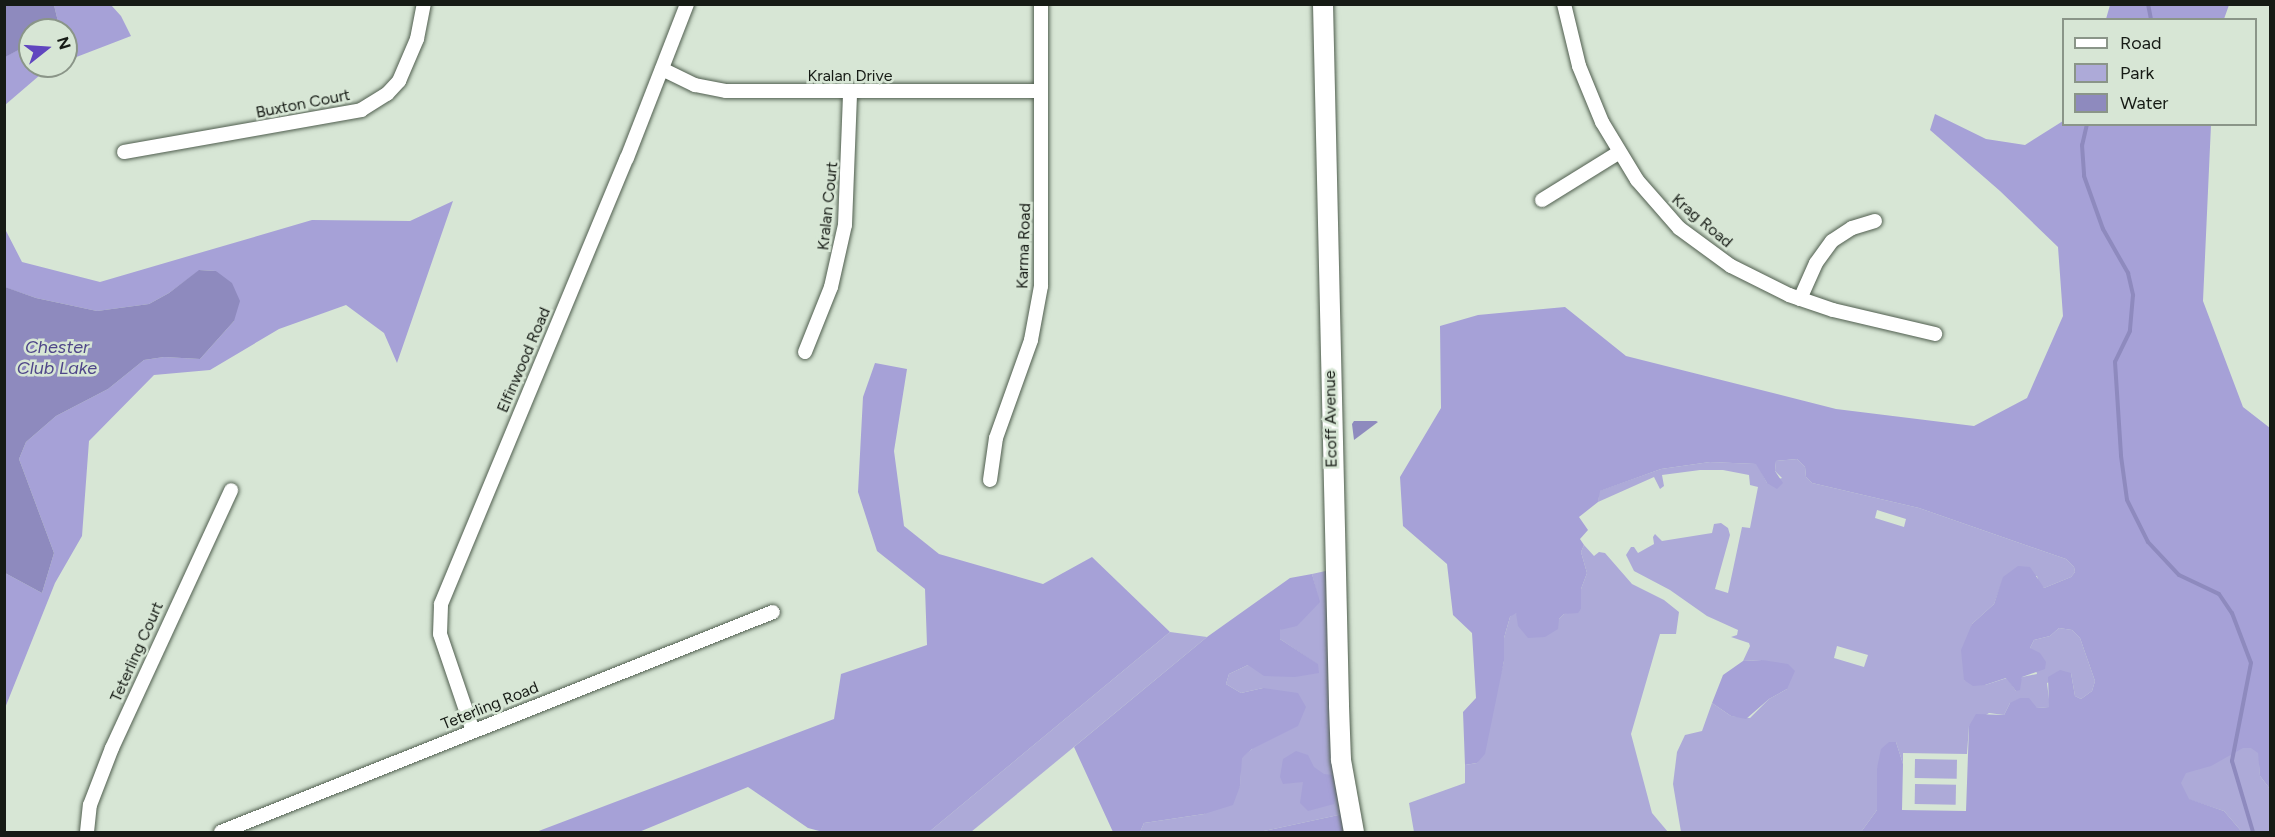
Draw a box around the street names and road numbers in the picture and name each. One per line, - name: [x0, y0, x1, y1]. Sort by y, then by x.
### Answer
- street label: Kralan Drive: [808, 66, 892, 86]
- street label: Buxton Court: [254, 85, 352, 123]
- street label: Kralan Court: [814, 161, 842, 251]
- street label: Krag Road: [1668, 190, 1736, 252]
- street label: Karma Road: [1013, 203, 1035, 289]
- street label: Elfinwood Road: [493, 304, 555, 416]
- street label: Ecoff Avenue: [1321, 370, 1341, 468]
- street label: Teterling Court: [106, 599, 168, 705]
- street label: Teterling Road: [439, 678, 541, 734]

